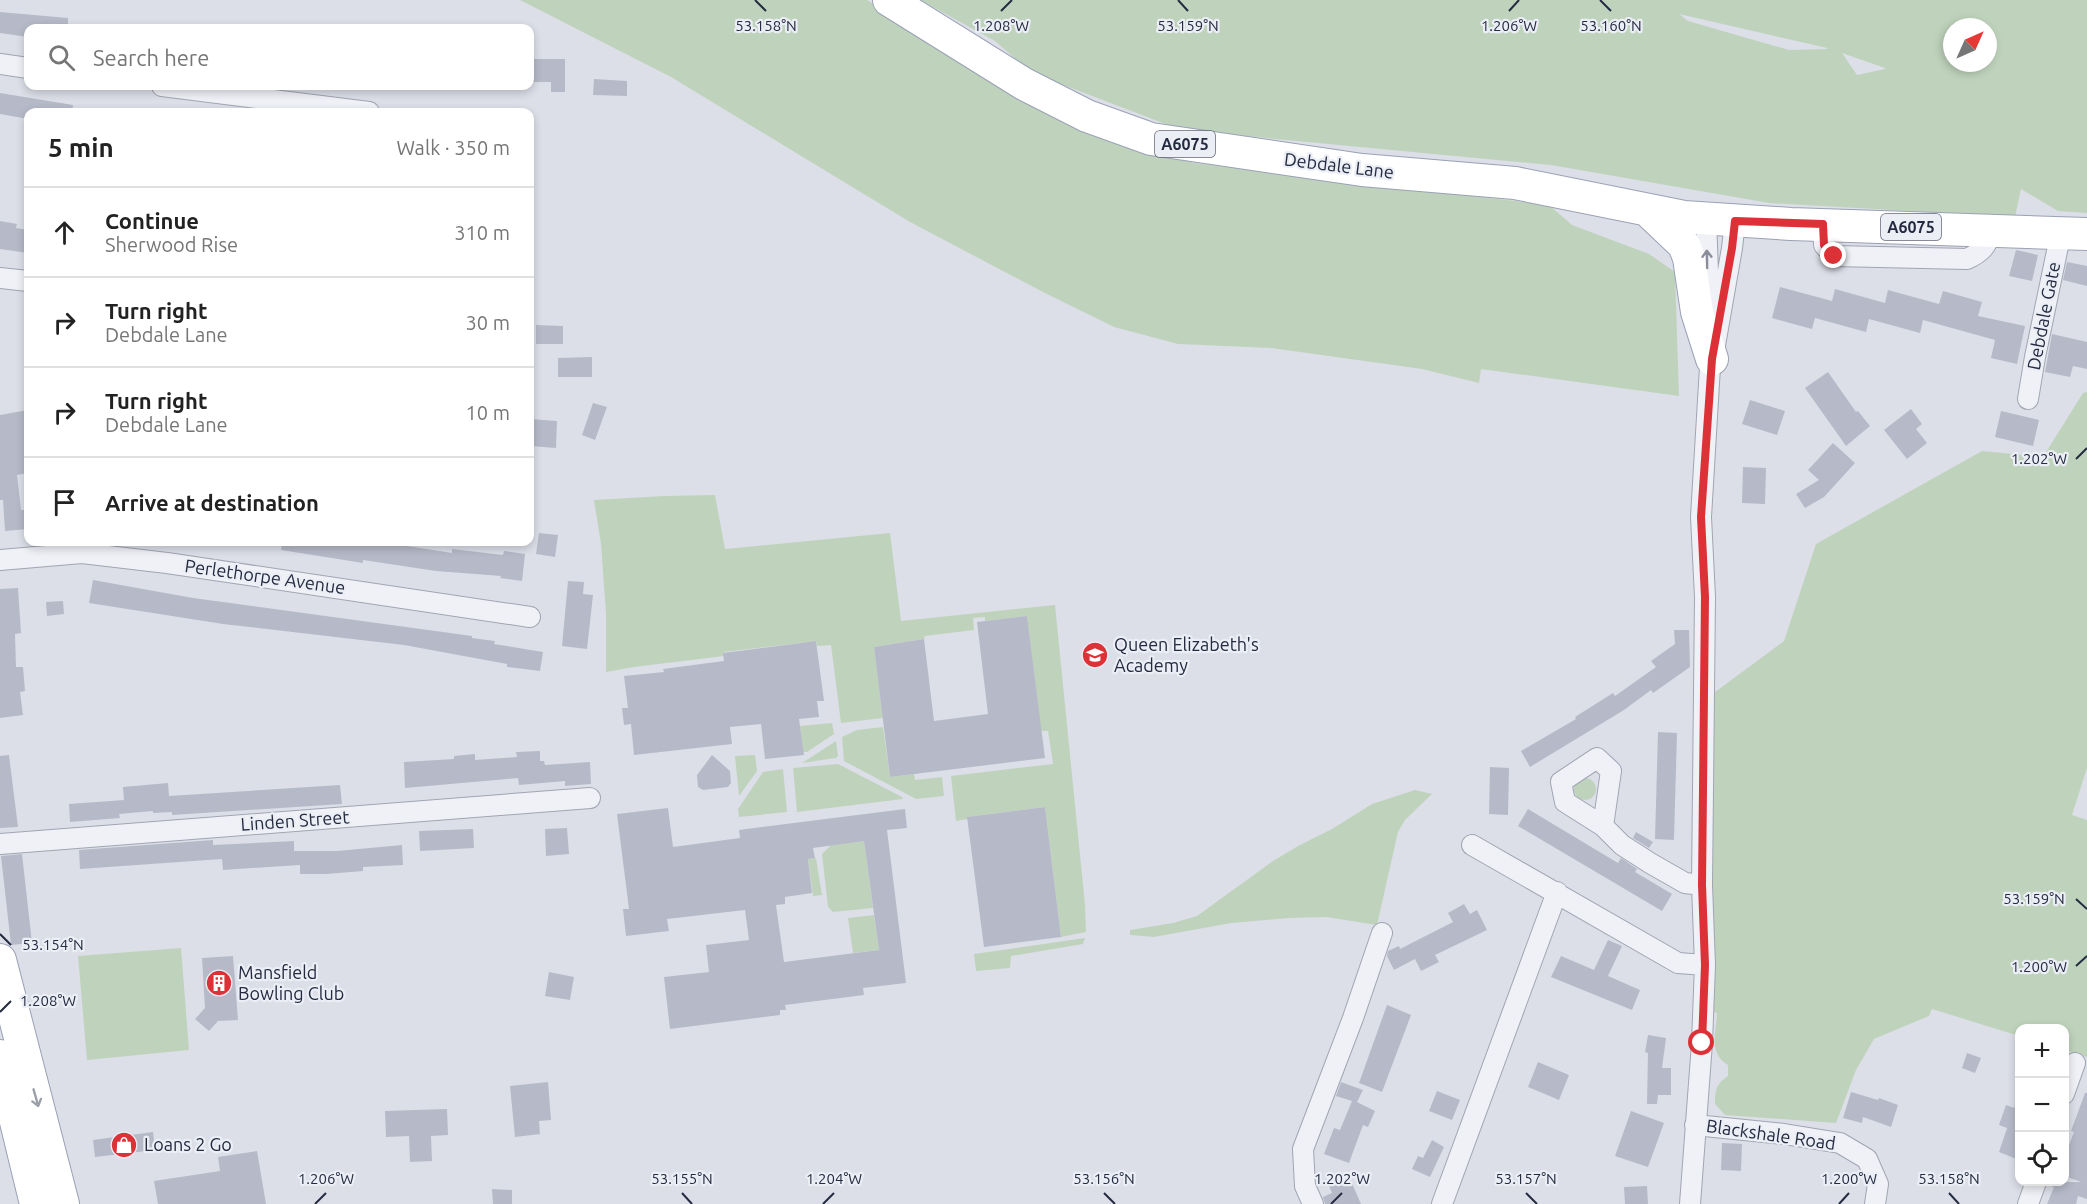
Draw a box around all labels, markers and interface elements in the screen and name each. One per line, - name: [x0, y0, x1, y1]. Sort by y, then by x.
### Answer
- text: 53.158°N: [735, 17, 797, 34]
- text: 1.208°W: [973, 17, 1029, 34]
- text: 53.159°N: [1157, 17, 1219, 34]
- text: 1.206°W: [1481, 17, 1537, 34]
- text: 53.160°N: [1580, 17, 1642, 34]
- north arrow: [1943, 18, 1997, 72]
- search box: [24, 24, 534, 90]
- icon: search: [45, 41, 78, 74]
- text: Search here: [93, 45, 209, 70]
- road number: A6075: [1155, 131, 1215, 157]
- text: 5 min: [48, 133, 114, 162]
- text: Walk · 350 m: [397, 136, 510, 159]
- street label: Debdale Lane: [1283, 148, 1395, 182]
- text: Continue: [105, 208, 199, 233]
- road number: A6075: [1881, 214, 1941, 240]
- icon: ahead: [48, 216, 81, 249]
- text: 310 m: [454, 221, 510, 244]
- text: Sherwood Rise: [105, 233, 238, 256]
- route end: [1820, 242, 1846, 268]
- one-way arrow: [1701, 249, 1713, 269]
- street label: Debdale Gate: [2023, 260, 2063, 372]
- text: Turn right: [105, 298, 207, 323]
- icon: right: [48, 306, 81, 339]
- text: 30 m: [466, 311, 510, 334]
- text: Debdale Lane: [105, 323, 228, 346]
- text: Turn right: [105, 388, 207, 413]
- icon: right: [48, 396, 81, 429]
- text: 10 m: [466, 401, 510, 424]
- text: Debdale Lane: [105, 413, 228, 436]
- text: 1.202°W: [2011, 450, 2067, 467]
- icon: arrive: [48, 486, 81, 519]
- text: Arrive at destination: [105, 490, 319, 515]
- street label: Perlethorpe Avenue: [184, 555, 347, 597]
- place label: Queen Elizabeth's Academy: [1114, 634, 1259, 675]
- school or university icon: Queen Elizabeth's Academy: [1080, 640, 1110, 670]
- street label: Linden Street: [240, 806, 350, 834]
- text: 53.159°N: [2003, 890, 2065, 907]
- text: 53.154°N: [22, 936, 84, 953]
- text: 1.200°W: [2011, 958, 2067, 975]
- place label: Mansfield Bowling Club: [238, 962, 344, 1003]
- building icon: Mansfield Bowling Club: [204, 968, 234, 998]
- text: 1.208°W: [20, 992, 76, 1009]
- map controls: [2015, 1024, 2069, 1186]
- button: +: [2015, 1024, 2069, 1078]
- route start: [1688, 1029, 1714, 1055]
- button: −: [2015, 1078, 2069, 1132]
- one-way arrow: [30, 1088, 42, 1107]
- street label: Blackshale Road: [1705, 1115, 1837, 1153]
- shop icon: Loans 2 Go: [109, 1130, 139, 1160]
- button: locate: [2015, 1132, 2069, 1186]
- place label: Loans 2 Go: [144, 1134, 232, 1154]
- text: 1.206°W: [298, 1170, 354, 1187]
- text: 53.155°N: [651, 1170, 713, 1187]
- text: 1.204°W: [806, 1170, 862, 1187]
- text: 53.156°N: [1073, 1170, 1135, 1187]
- text: 1.202°W: [1314, 1170, 1370, 1187]
- text: 53.157°N: [1495, 1170, 1557, 1187]
- text: 1.200°W: [1821, 1170, 1877, 1187]
- text: 53.158°N: [1918, 1170, 1980, 1187]

